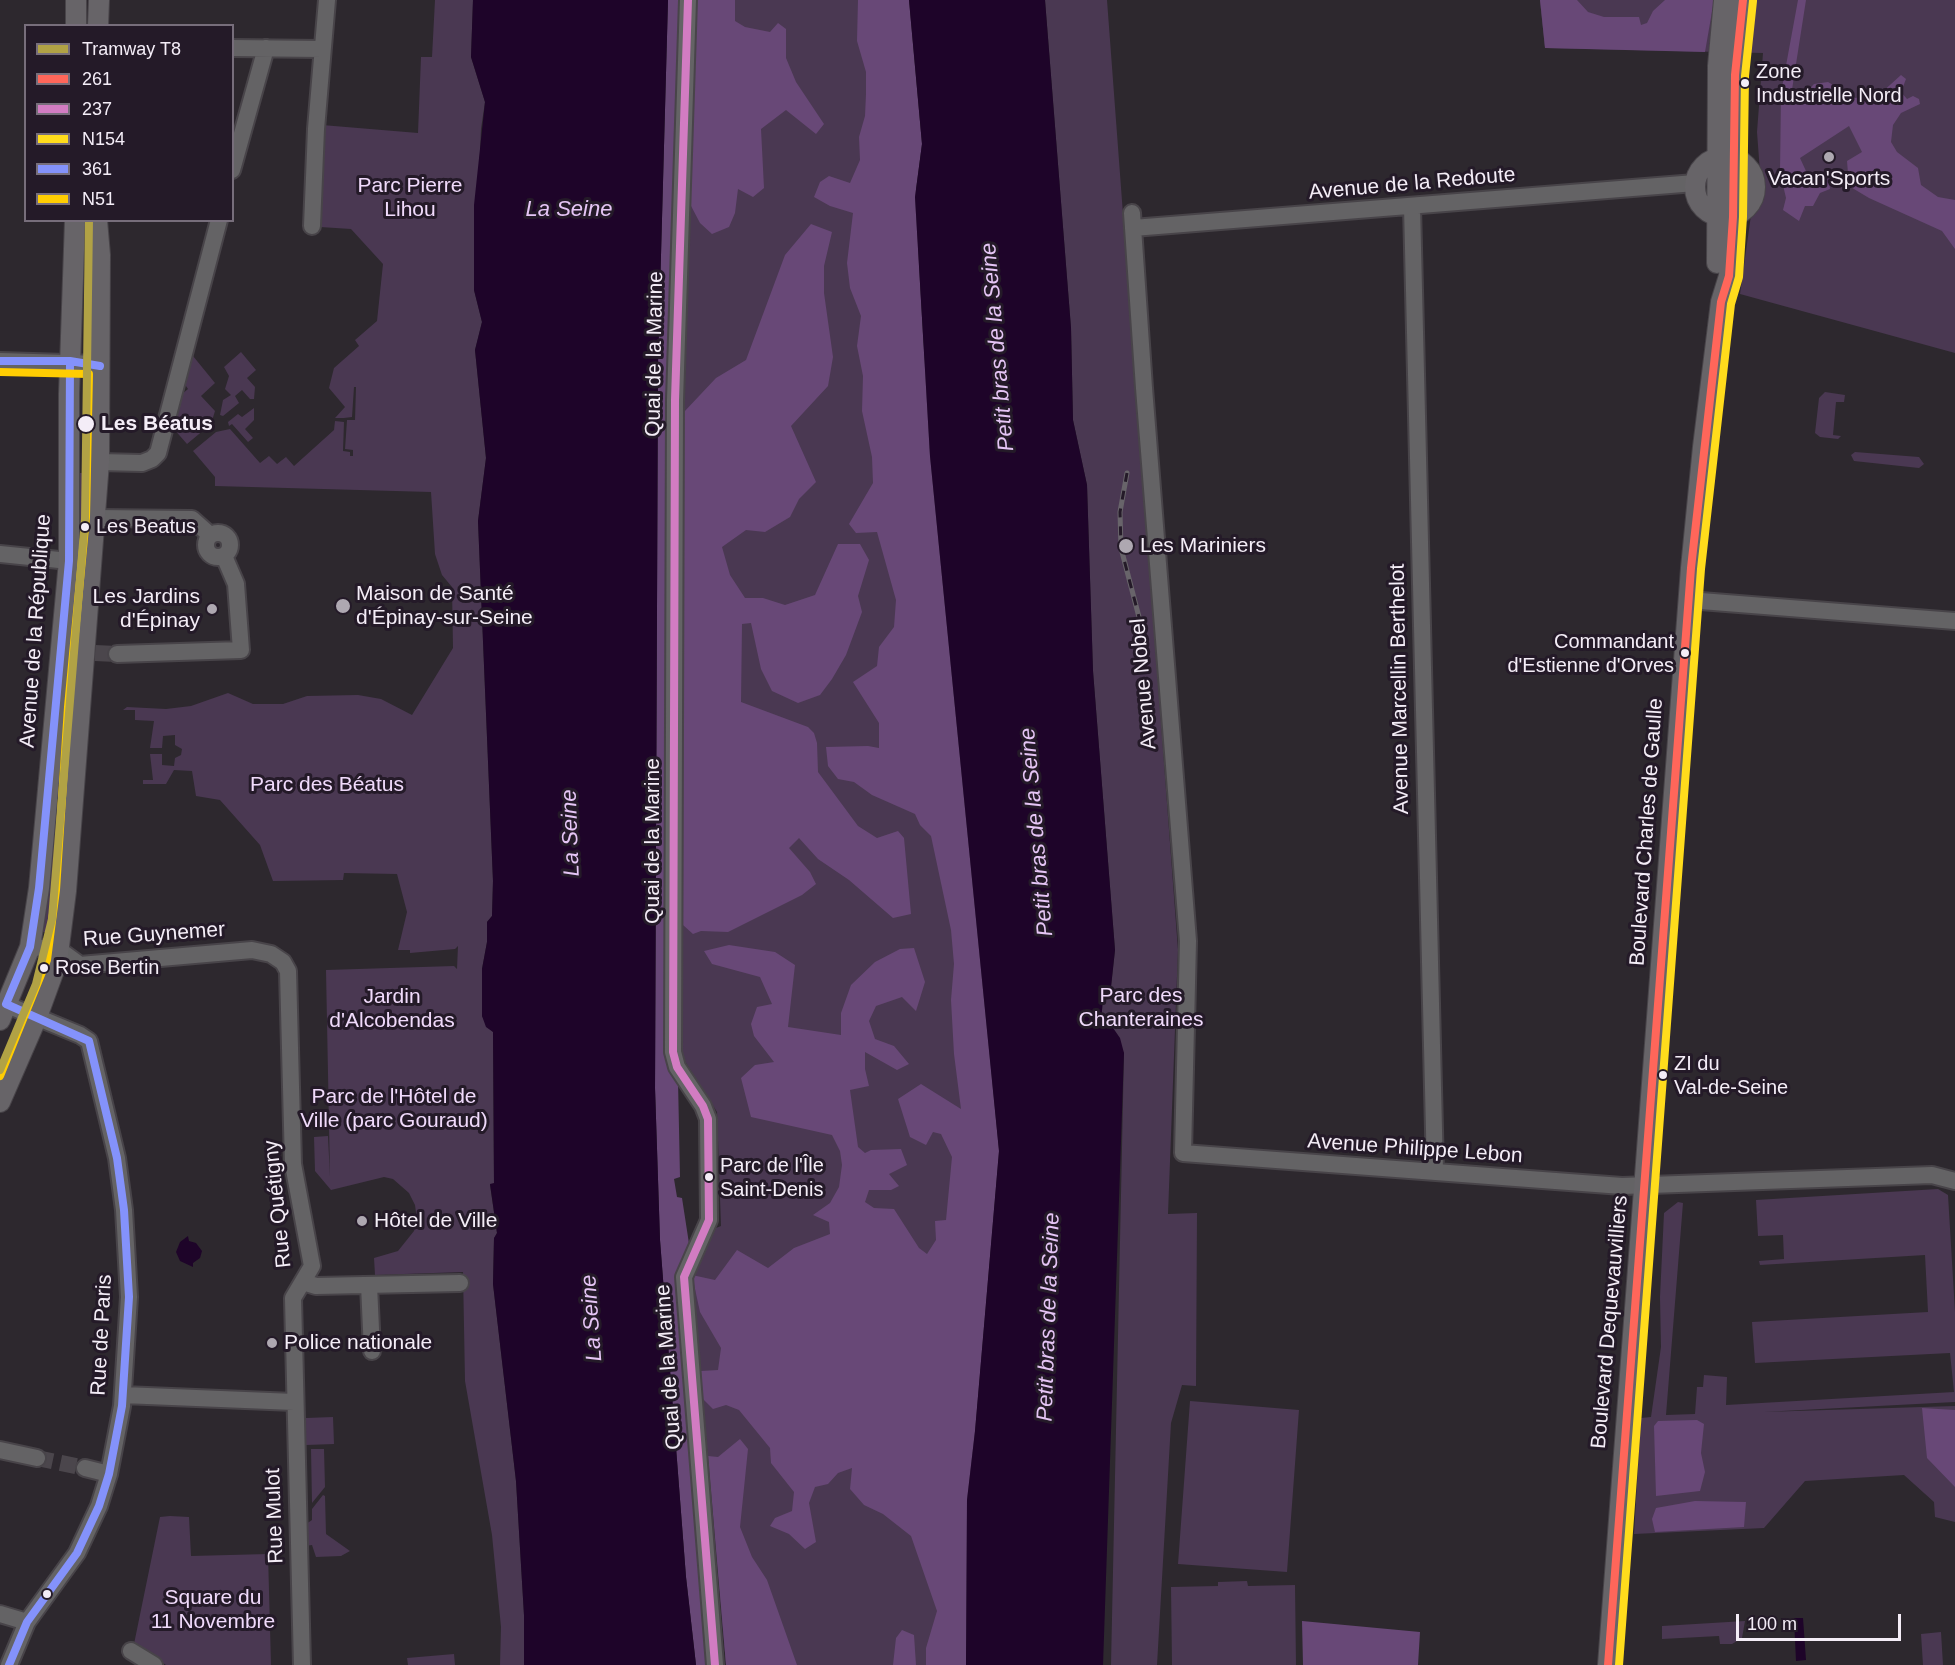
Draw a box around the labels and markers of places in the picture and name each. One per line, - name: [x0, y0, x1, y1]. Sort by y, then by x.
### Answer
- place label: Zone Industrielle Nord: [1756, 60, 1902, 107]
- marker: Zone Industrielle Nord: [1739, 77, 1751, 89]
- marker: Vacan'Sports: [1822, 150, 1836, 164]
- place label: Vacan'Sports: [1768, 166, 1890, 192]
- place label: Les Béatus: [101, 411, 213, 437]
- marker: Les Béatus: [76, 414, 96, 434]
- place label: Les Beatus: [96, 515, 196, 539]
- marker: Les Beatus: [79, 521, 91, 533]
- place label: Les Mariniers: [1140, 533, 1266, 559]
- marker: Les Mariniers: [1117, 537, 1135, 555]
- place label: Maison de Santé d'Épinay-sur-Seine: [356, 581, 533, 631]
- place label: Les Jardins d'Épinay: [93, 584, 200, 634]
- marker: Maison de Santé d'Épinay-sur-Seine: [334, 597, 352, 615]
- marker: Les Jardins d'Épinay: [205, 602, 219, 616]
- place label: Commandant d'Estienne d'Orves: [1507, 630, 1674, 677]
- marker: Commandant d'Estienne d'Orves: [1679, 647, 1691, 659]
- place label: Rose Bertin: [55, 956, 159, 980]
- marker: Rose Bertin: [38, 962, 50, 974]
- place label: ZI du Val-de-Seine: [1674, 1052, 1788, 1099]
- marker: ZI du Val-de-Seine: [1657, 1069, 1669, 1081]
- place label: Parc de l'Île Saint-Denis: [720, 1154, 824, 1201]
- marker: Parc de l'Île Saint-Denis: [703, 1171, 715, 1183]
- place label: Hôtel de Ville: [374, 1208, 497, 1234]
- marker: Hôtel de Ville: [355, 1214, 369, 1228]
- place label: Police nationale: [284, 1330, 432, 1356]
- marker: Police nationale: [265, 1336, 279, 1350]
- unlabelled marker: [41, 1588, 53, 1600]

